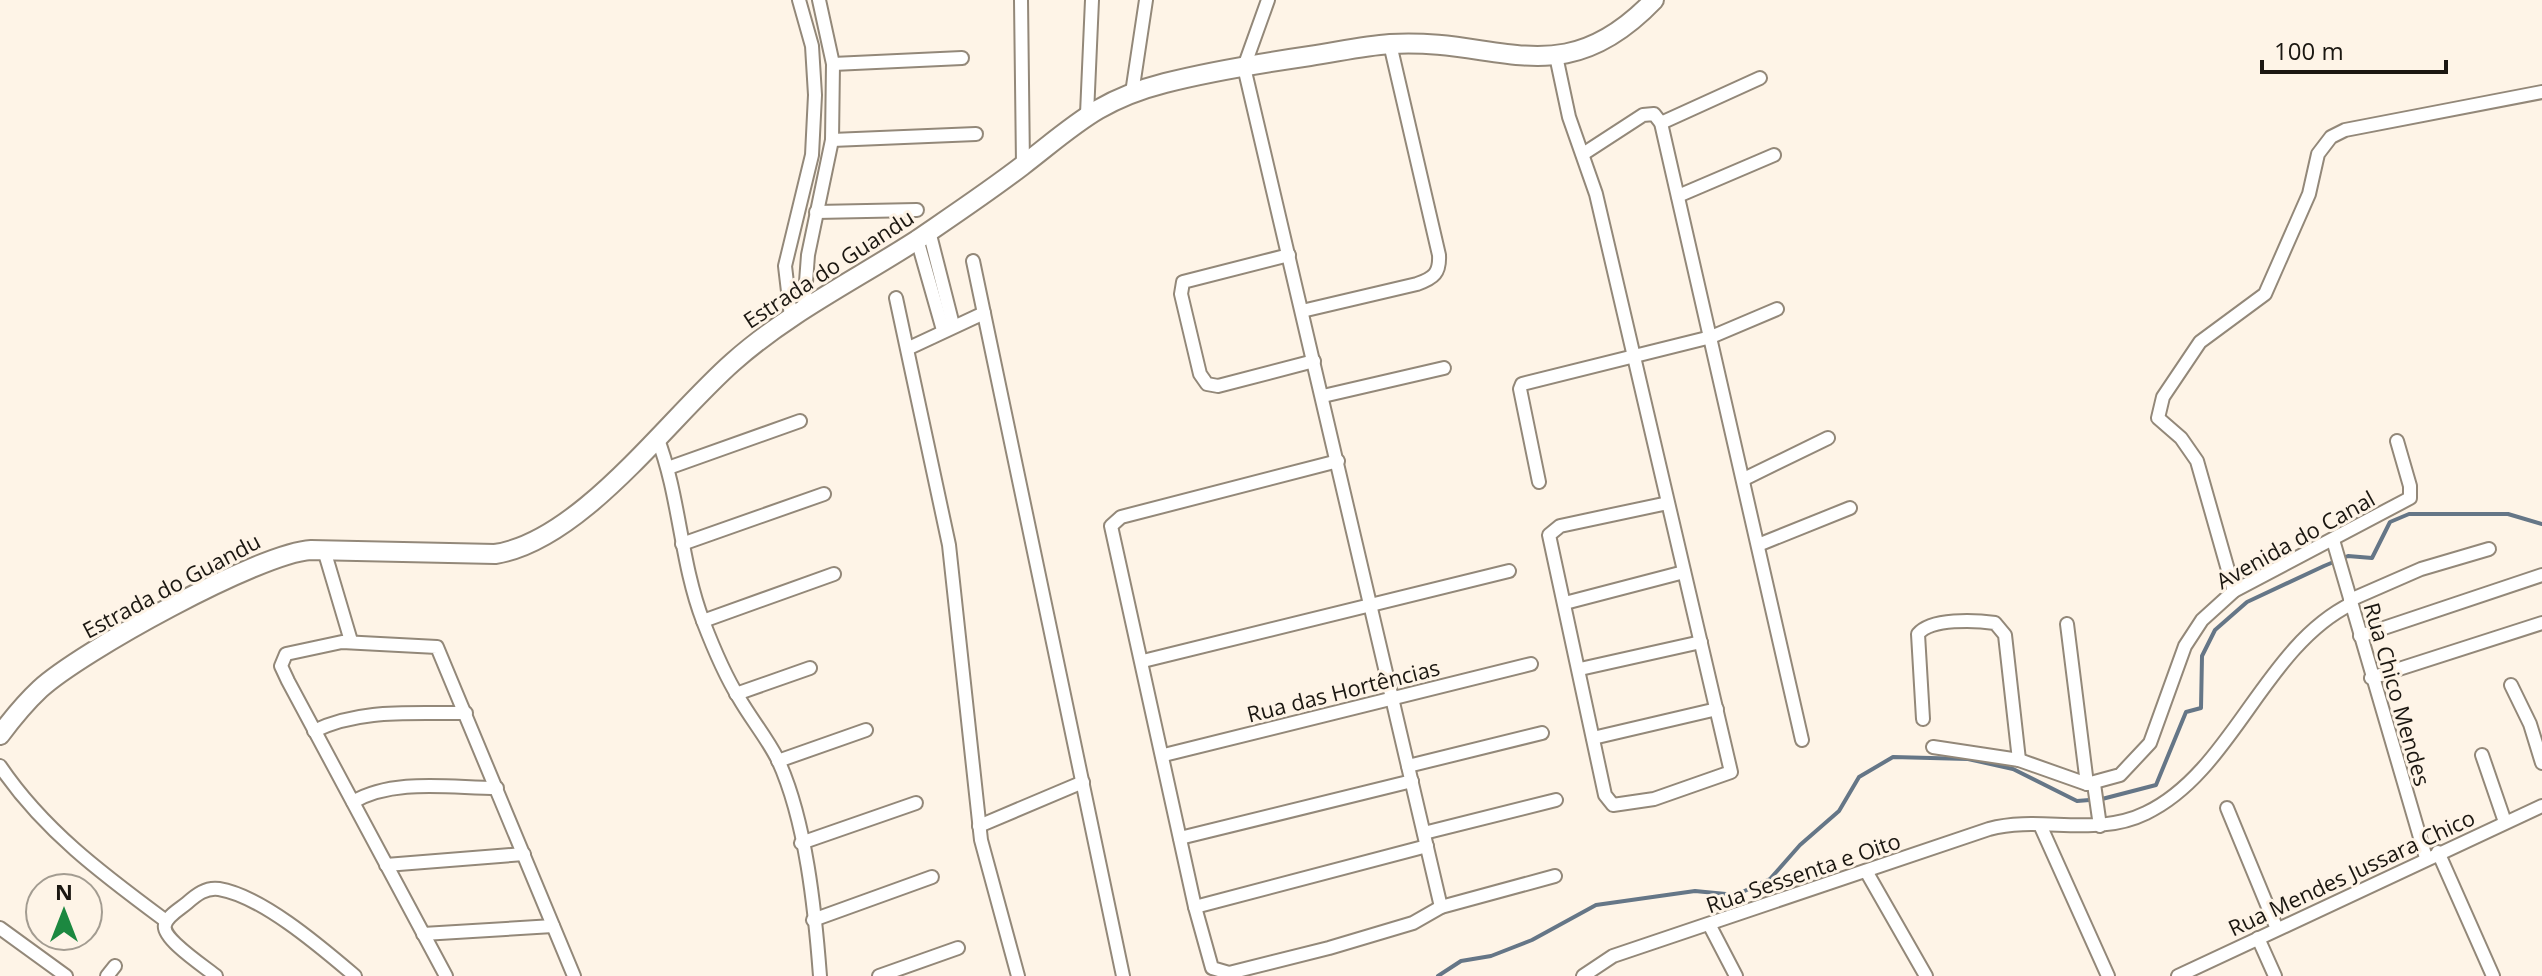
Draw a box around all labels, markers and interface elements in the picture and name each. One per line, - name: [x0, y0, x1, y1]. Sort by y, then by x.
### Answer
- scale bar: [2262, 24, 2446, 74]
- text: 100 m: [2274, 34, 2344, 67]
- street label: Estrada do Guandu: [737, 202, 919, 334]
- street label: Avenida do Canal: [2210, 483, 2380, 595]
- street label: Estrada do Guandu: [77, 525, 265, 645]
- street label: Rua Chico Mendes: [2357, 599, 2439, 789]
- street label: Rua das Hortências: [1243, 652, 1443, 728]
- street label: Rua Mendes Jussara Chico: [2223, 802, 2479, 942]
- street label: Rua Sessenta e Oito: [1702, 825, 1904, 919]
- north arrow: [24, 872, 104, 952]
- text: N: [55, 876, 73, 906]

